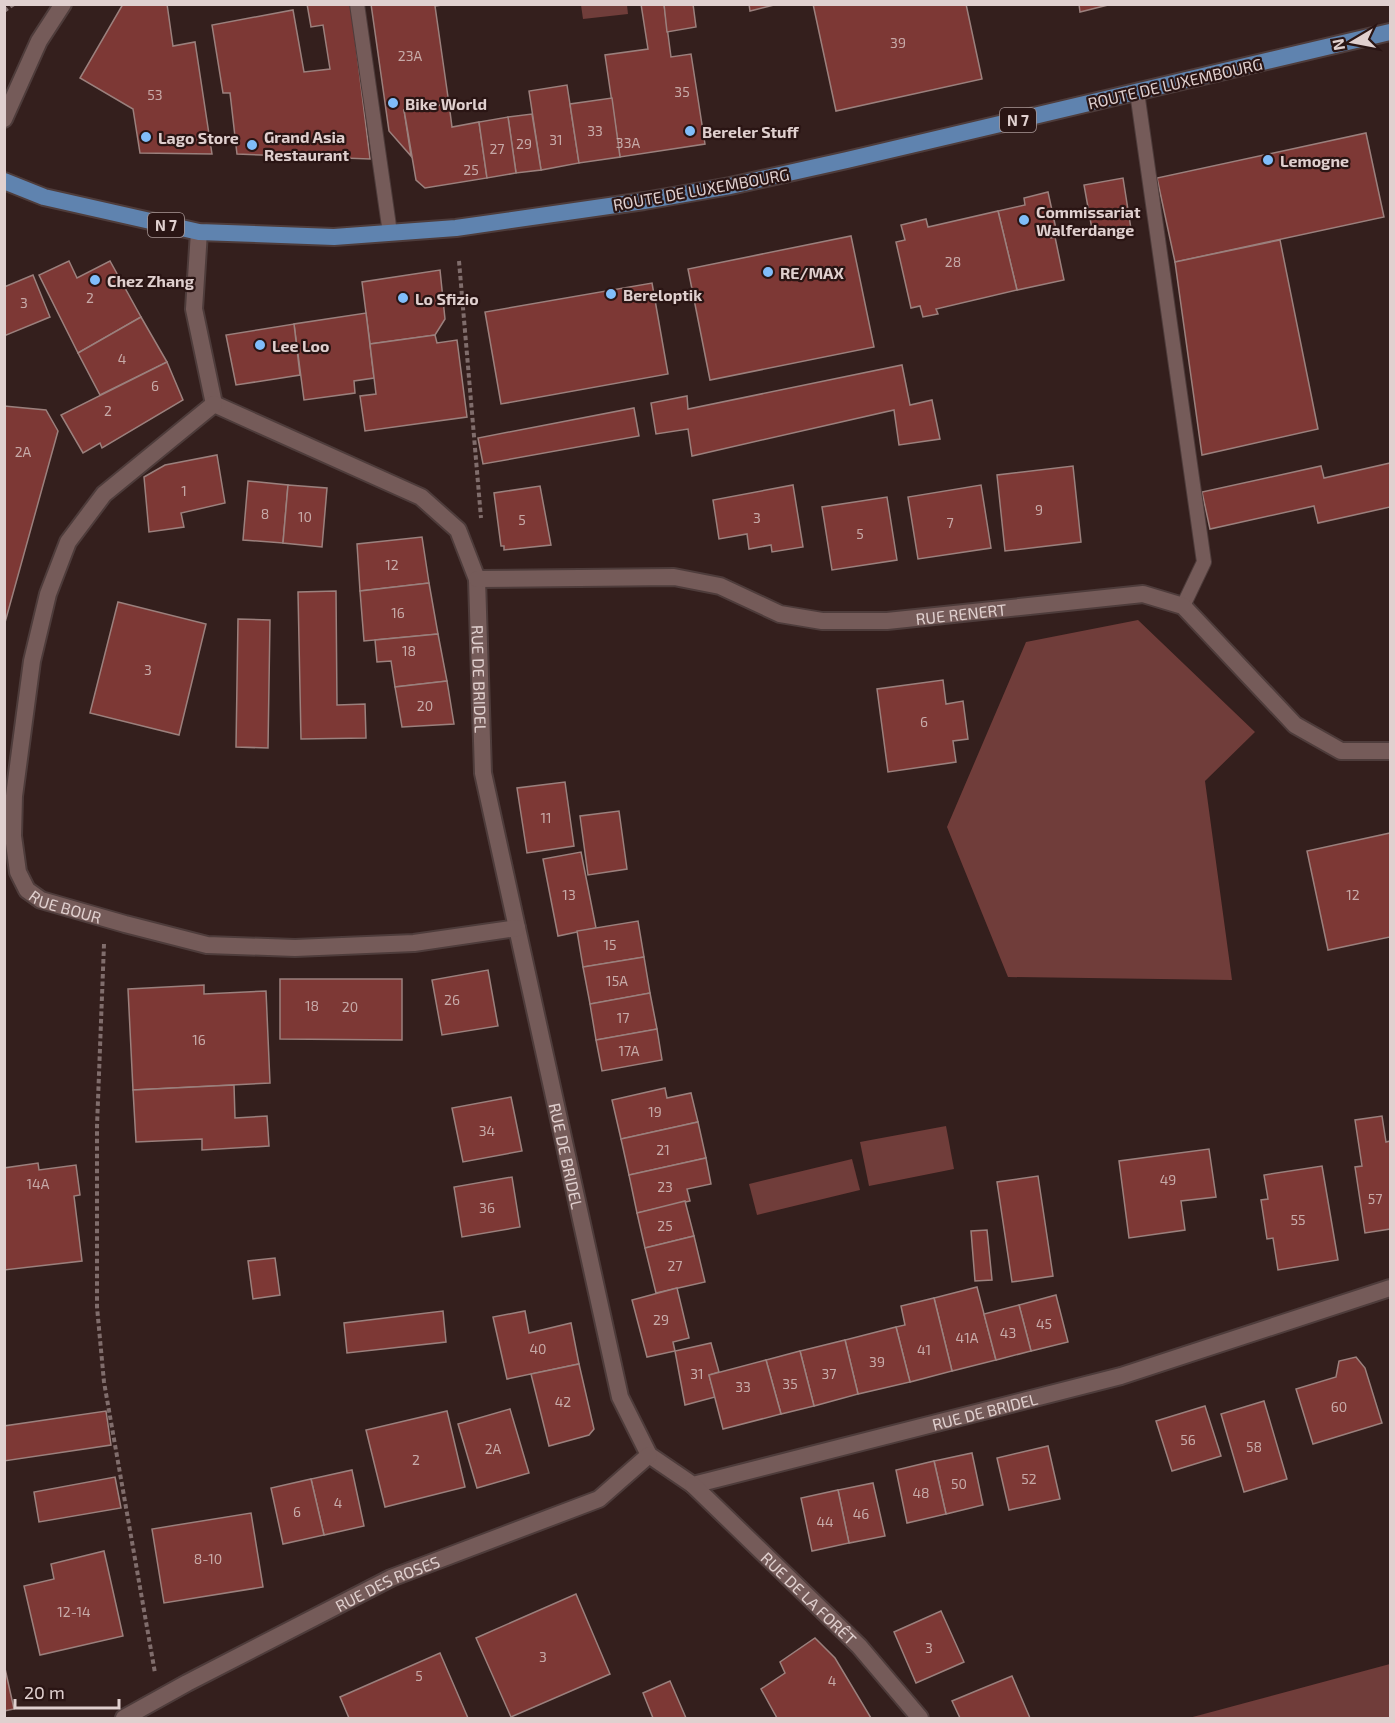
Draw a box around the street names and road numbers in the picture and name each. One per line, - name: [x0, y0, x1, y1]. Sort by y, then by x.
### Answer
- street label: ROUTE DE LUXEMBOURG: [1086, 54, 1264, 112]
- road number: N 7: [1000, 108, 1036, 132]
- street label: ROUTE DE LUXEMBOURG: [611, 164, 791, 214]
- road number: N 7: [148, 213, 184, 237]
- street label: RUE RENERT: [915, 599, 1007, 627]
- street label: RUE DE BRIDEL: [469, 625, 491, 733]
- street label: RUE BOUR: [26, 885, 104, 926]
- street label: RUE DE BRIDEL: [546, 1101, 588, 1211]
- street label: RUE DE BRIDEL: [930, 1388, 1039, 1433]
- street label: RUE DE LA FORÊT: [758, 1547, 861, 1648]
- street label: RUE DES ROSES: [332, 1551, 442, 1615]

